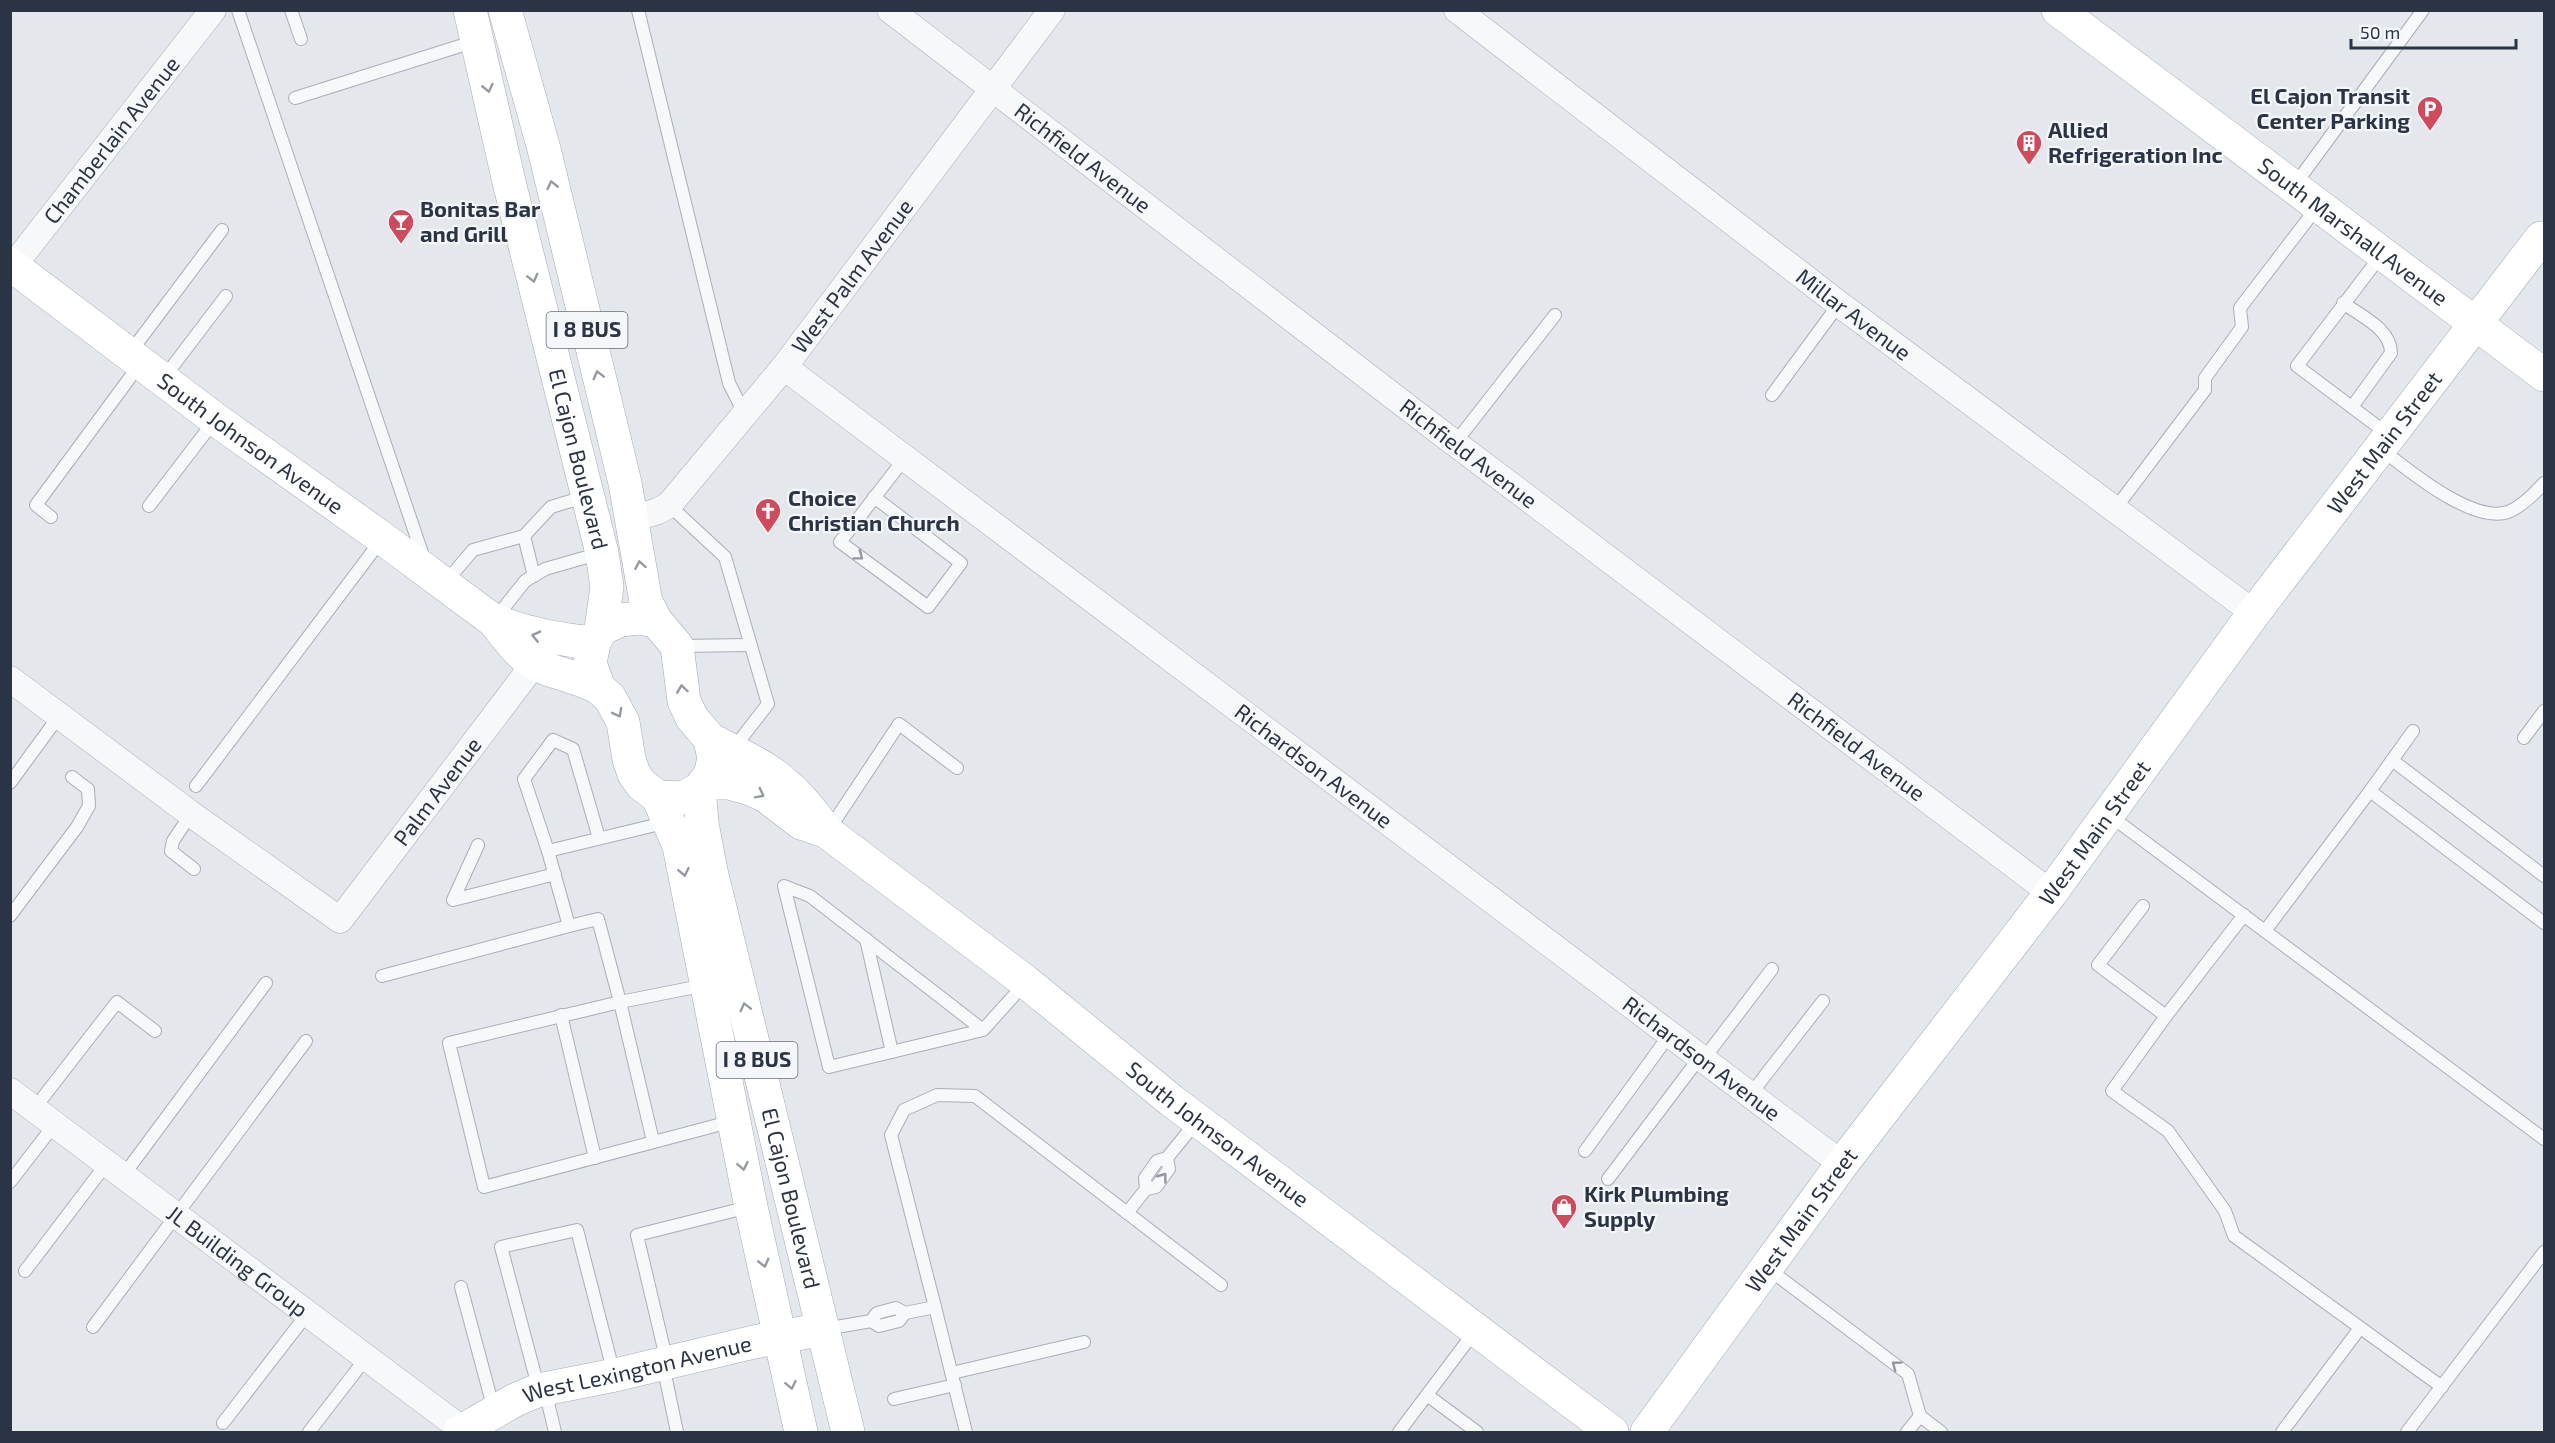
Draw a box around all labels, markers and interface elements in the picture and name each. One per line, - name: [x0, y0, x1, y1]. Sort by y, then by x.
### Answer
- scale bar: [2351, 12, 2516, 50]
- text: 50 m: [2360, 21, 2400, 43]
- street label: Chamberlain Avenue: [37, 51, 184, 228]
- place label: El Cajon Transit Center Parking: [2250, 82, 2410, 133]
- one-way arrow: [480, 83, 493, 93]
- parking icon: El Cajon Transit Center Parking: [2415, 94, 2445, 132]
- street label: Richfield Avenue: [1010, 97, 1157, 218]
- place label: Allied Refrigeration Inc: [2048, 116, 2223, 167]
- building icon: Allied Refrigeration Inc: [2014, 128, 2044, 166]
- street label: South Marshall Avenue: [2254, 151, 2454, 310]
- one-way arrow: [547, 181, 560, 191]
- street label: West Palm Avenue: [785, 193, 918, 358]
- place label: Bonitas Bar and Grill: [420, 195, 541, 246]
- bar icon: Bonitas Bar and Grill: [386, 207, 416, 245]
- street label: Millar Avenue: [1792, 262, 1917, 365]
- one-way arrow: [526, 272, 539, 282]
- road number: I 8 BUS: [546, 312, 628, 348]
- street label: South Johnson Avenue: [153, 366, 349, 519]
- street label: El Cajon Boulevard: [544, 366, 615, 552]
- street label: West Main Street: [2321, 366, 2446, 518]
- one-way arrow: [592, 370, 605, 380]
- street label: Richfield Avenue: [1396, 392, 1543, 513]
- place label: Choice Christian Church: [788, 484, 960, 535]
- church icon: Choice Christian Church: [753, 496, 783, 534]
- one-way arrow: [853, 549, 864, 560]
- one-way arrow: [634, 560, 647, 570]
- one-way arrow: [531, 630, 541, 643]
- one-way arrow: [677, 684, 689, 693]
- street label: Richfield Avenue: [1783, 685, 1931, 806]
- street label: Richardson Avenue: [1230, 697, 1398, 833]
- one-way arrow: [611, 707, 622, 717]
- street label: Palm Avenue: [387, 732, 486, 850]
- street label: West Main Street: [2033, 755, 2155, 910]
- one-way arrow: [754, 787, 765, 799]
- one-way arrow: [677, 866, 690, 876]
- street label: Richardson Avenue: [1618, 990, 1786, 1125]
- one-way arrow: [739, 1003, 752, 1013]
- road number: I 8 BUS: [716, 1042, 798, 1078]
- street label: South Johnson Avenue: [1122, 1055, 1315, 1212]
- street label: El Cajon Boulevard: [757, 1105, 827, 1291]
- street label: West Main Street: [1739, 1142, 1862, 1297]
- one-way arrow: [736, 1160, 749, 1170]
- one-way arrow: [1155, 1173, 1166, 1184]
- place label: Kirk Plumbing Supply: [1584, 1180, 1729, 1232]
- shop icon: Kirk Plumbing Supply: [1549, 1192, 1579, 1230]
- street label: JL Building Group: [162, 1199, 314, 1322]
- one-way arrow: [757, 1258, 770, 1268]
- street label: West Lexington Avenue: [518, 1329, 754, 1407]
- one-way arrow: [1892, 1362, 1903, 1373]
- one-way arrow: [784, 1380, 797, 1390]

